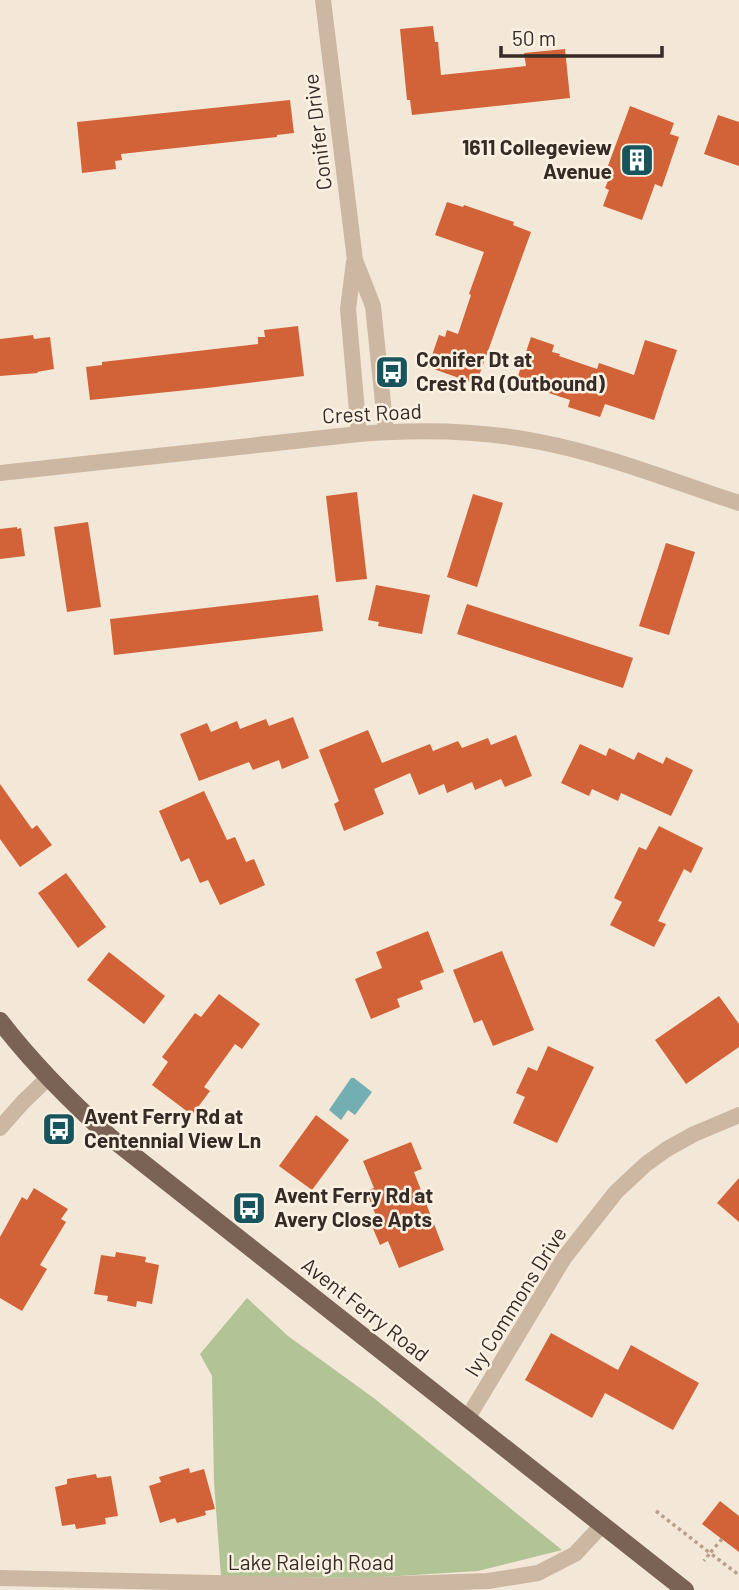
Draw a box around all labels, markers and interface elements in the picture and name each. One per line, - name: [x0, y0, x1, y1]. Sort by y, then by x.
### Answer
- scale bar: [501, 14, 662, 58]
- text: 50 m: [512, 25, 556, 50]
- street label: Conifer Drive: [297, 73, 336, 192]
- place label: 1611 Collegeview Avenue: [462, 134, 612, 183]
- building icon: 1611 Collegeview Avenue: [618, 141, 656, 179]
- place label: Conifer Dt at Crest Rd (Outbound): [416, 346, 605, 395]
- bus stop icon: Conifer Dt at Crest Rd (Outbound): [373, 353, 411, 391]
- street label: Crest Road: [322, 397, 422, 428]
- place label: Avent Ferry Rd at Centennial View Ln: [84, 1103, 261, 1152]
- bus stop icon: Avent Ferry Rd at Centennial View Ln: [40, 1110, 78, 1148]
- place label: Avent Ferry Rd at Avery Close Apts: [274, 1182, 433, 1231]
- bus stop icon: Avent Ferry Rd at Avery Close Apts: [230, 1189, 268, 1227]
- street label: Ivy Commons Drive: [459, 1222, 571, 1381]
- street label: Avent Ferry Road: [297, 1251, 435, 1366]
- street label: Lake Raleigh Road: [228, 1549, 394, 1574]

